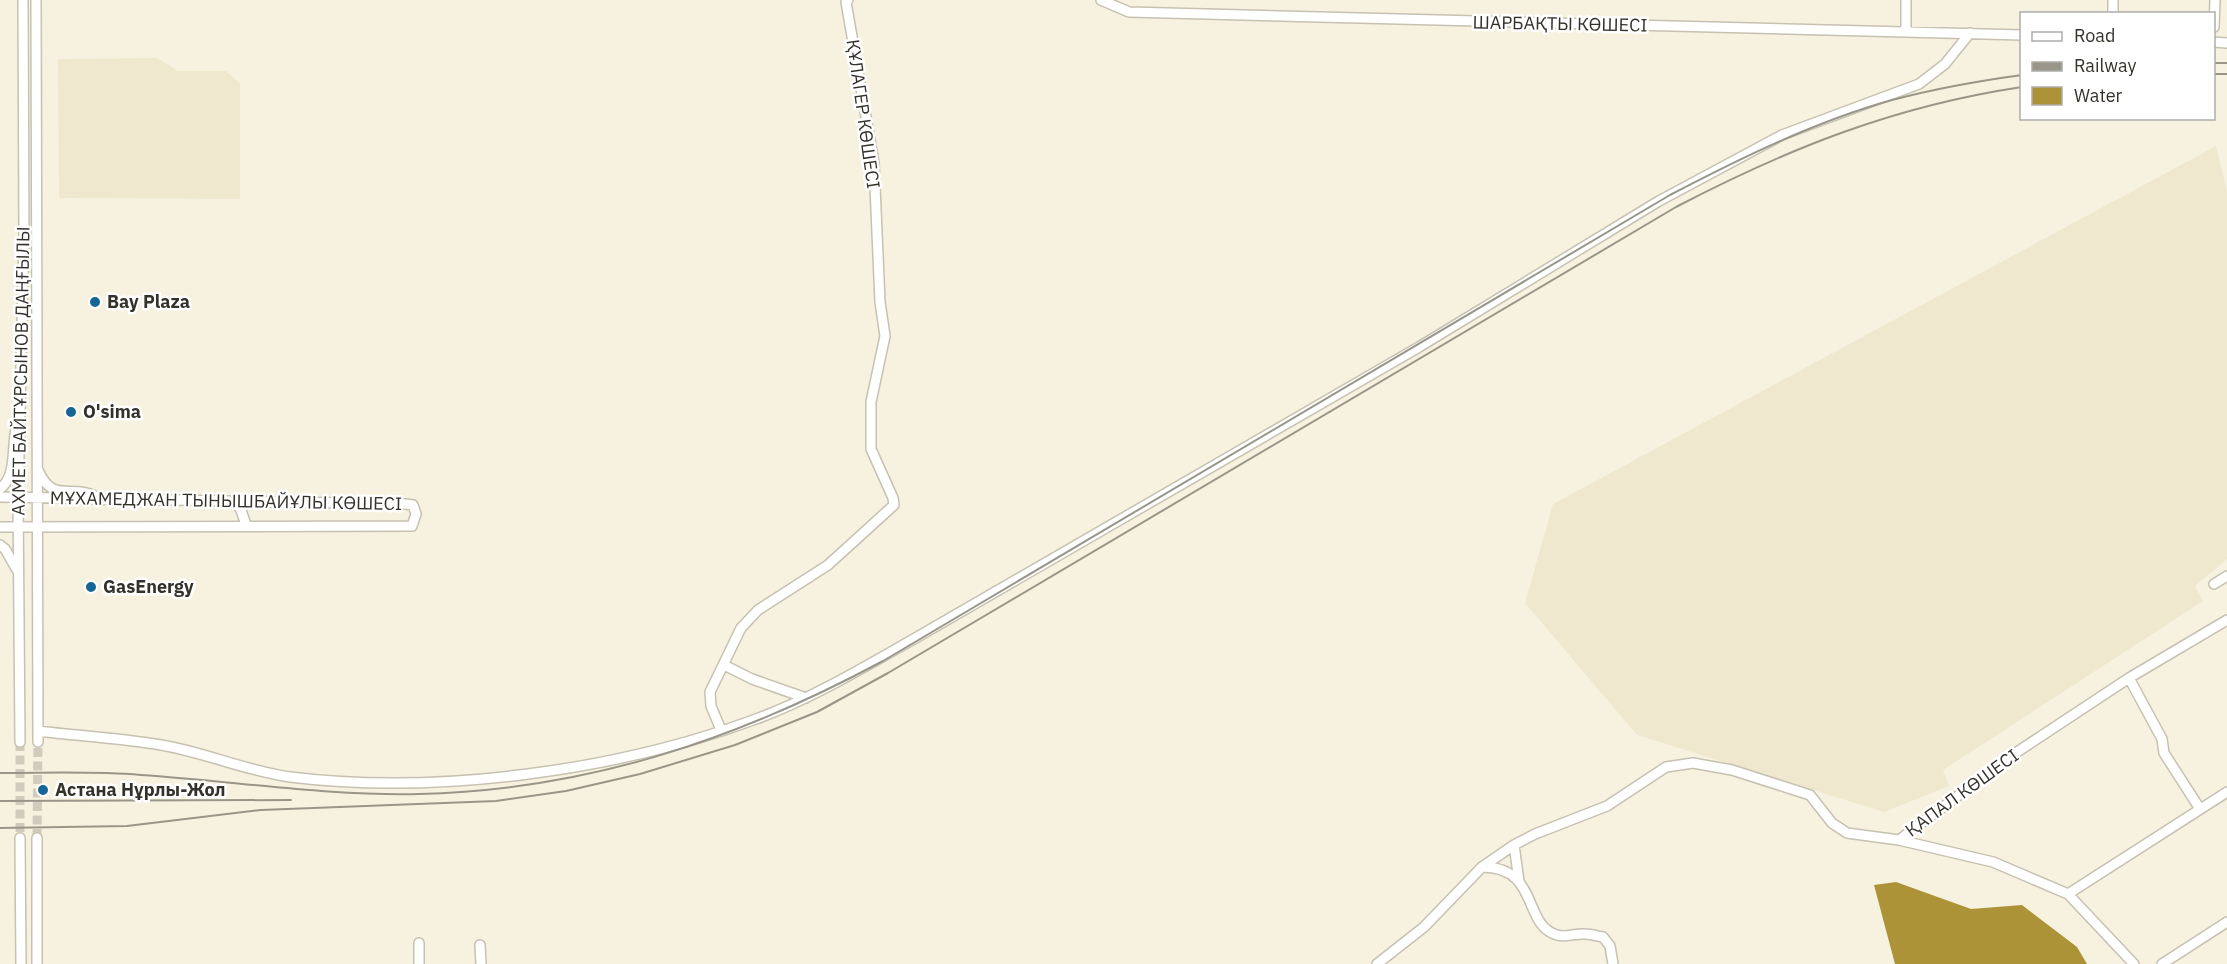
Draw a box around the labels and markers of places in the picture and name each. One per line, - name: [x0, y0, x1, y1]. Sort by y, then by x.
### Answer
- place label: Bay Plaza: [107, 290, 190, 313]
- marker: Bay Plaza: [88, 295, 102, 309]
- place label: O'sima: [83, 400, 141, 423]
- marker: O'sima: [64, 405, 78, 419]
- place label: GasEnergy: [103, 575, 194, 598]
- marker: GasEnergy: [84, 580, 98, 594]
- place label: Астана Нұрлы-Жол: [55, 778, 226, 801]
- marker: Астана Нұрлы-Жол: [36, 783, 50, 797]

